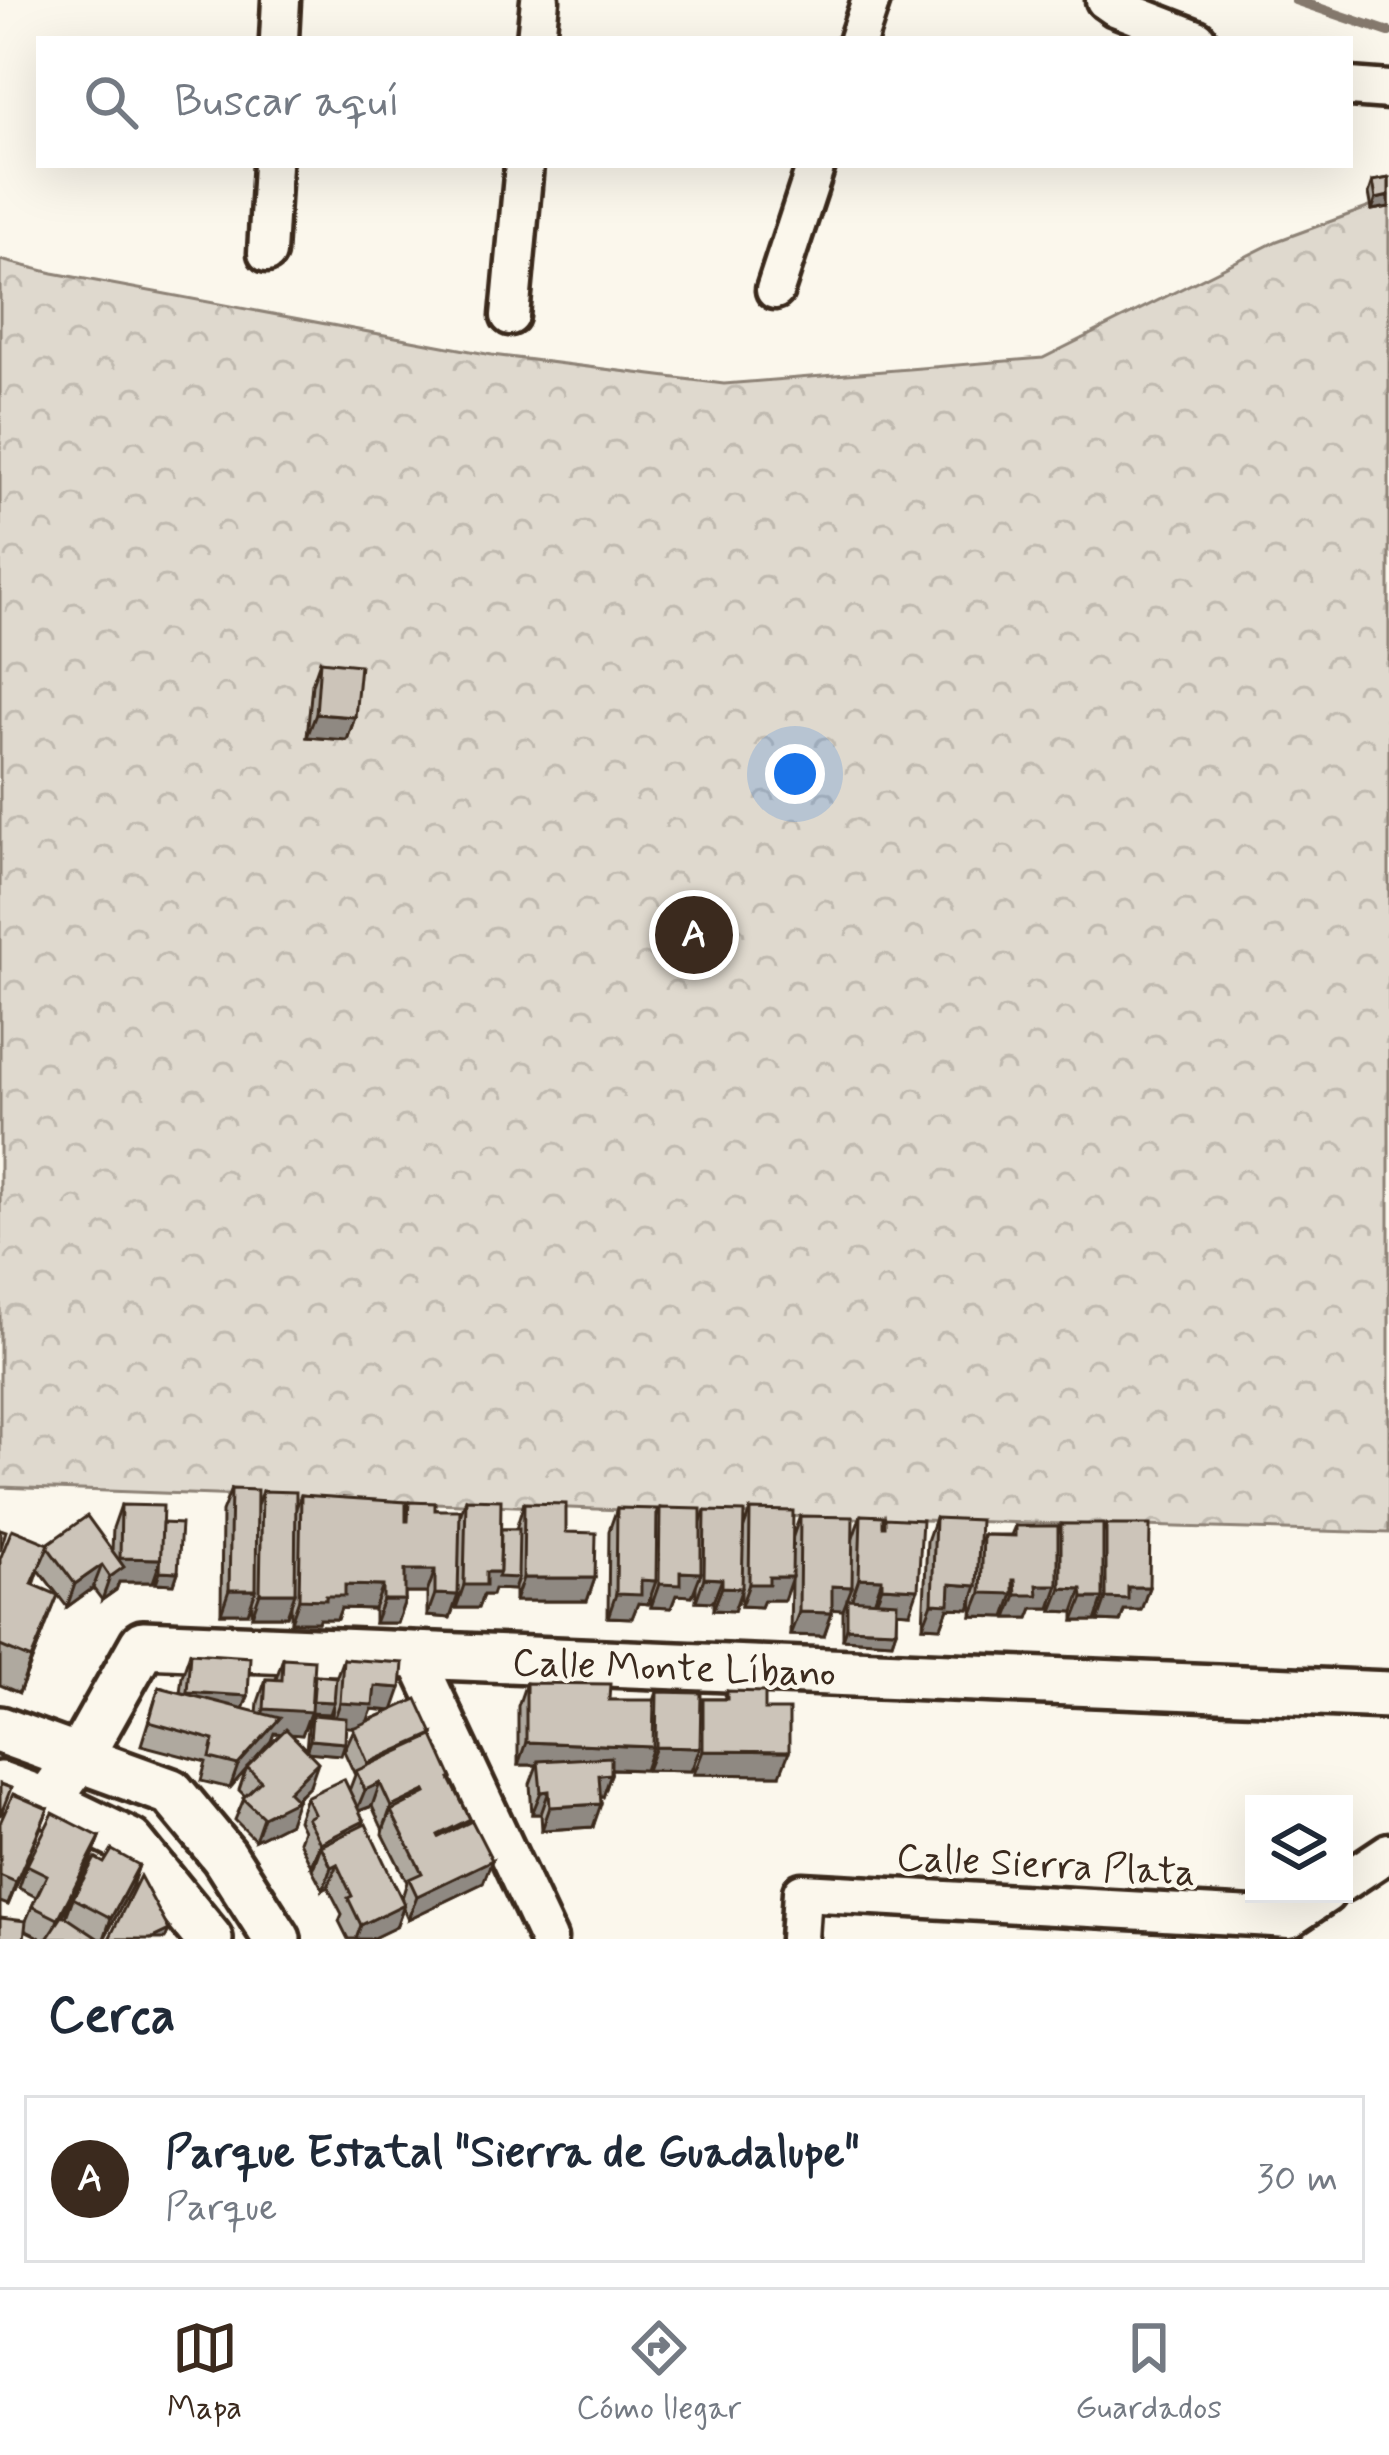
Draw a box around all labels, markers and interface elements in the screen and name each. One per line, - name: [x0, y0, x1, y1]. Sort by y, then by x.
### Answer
- search box: [36, 36, 1353, 168]
- icon: search: [78, 69, 144, 135]
- text: Buscar aquí: [174, 73, 400, 132]
- your location: [765, 744, 825, 804]
- pin: A: [655, 890, 733, 980]
- street label: Calle Monte Líbano: [511, 1638, 837, 1701]
- map controls: [1245, 1795, 1353, 1903]
- button: layers: [1245, 1795, 1353, 1903]
- street label: Calle Sierra Plata: [895, 1833, 1197, 1900]
- text: Cerca: [48, 1984, 176, 2050]
- text: Parque Estatal "Sierra de Guadalupe": [165, 2124, 860, 2183]
- text: A: [77, 2154, 103, 2205]
- text: 30 m: [1256, 2154, 1338, 2205]
- text: Parque: [165, 2183, 277, 2234]
- tab: Mapa: [167, 2315, 242, 2431]
- tab: Cómo llegar: [576, 2315, 741, 2431]
- tab: Guardados: [1075, 2315, 1222, 2431]

